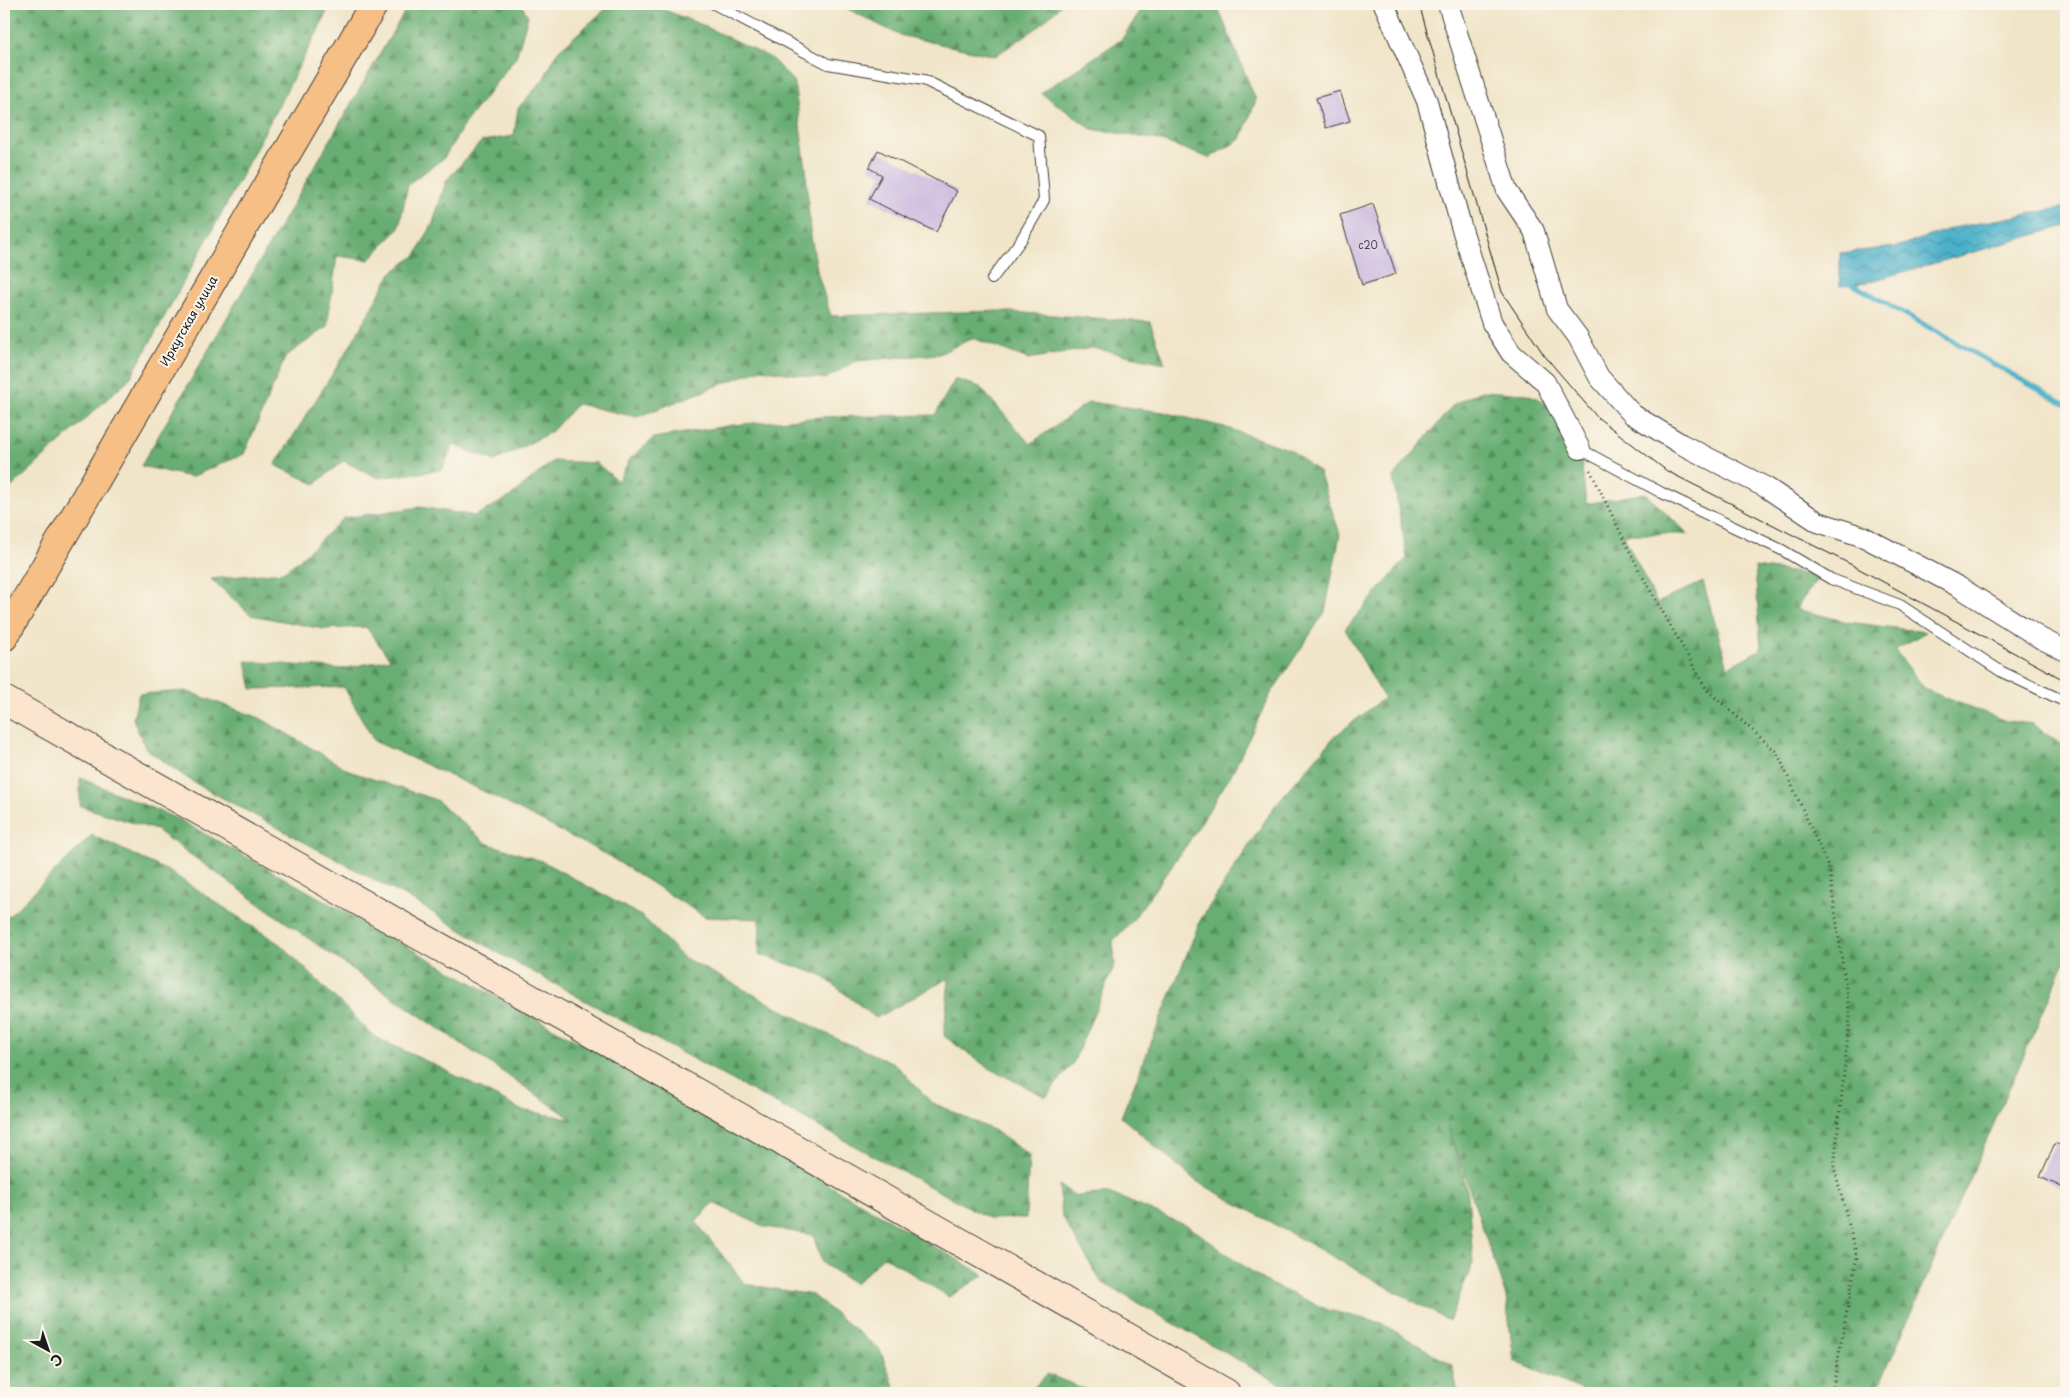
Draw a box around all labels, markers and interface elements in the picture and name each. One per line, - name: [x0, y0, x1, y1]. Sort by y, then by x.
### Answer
- house number: с20: [1358, 237, 1378, 252]
- street label: Иркутская улица: [155, 272, 222, 369]
- north arrow: [22, 1324, 72, 1374]
- text: С: [46, 1349, 67, 1372]

